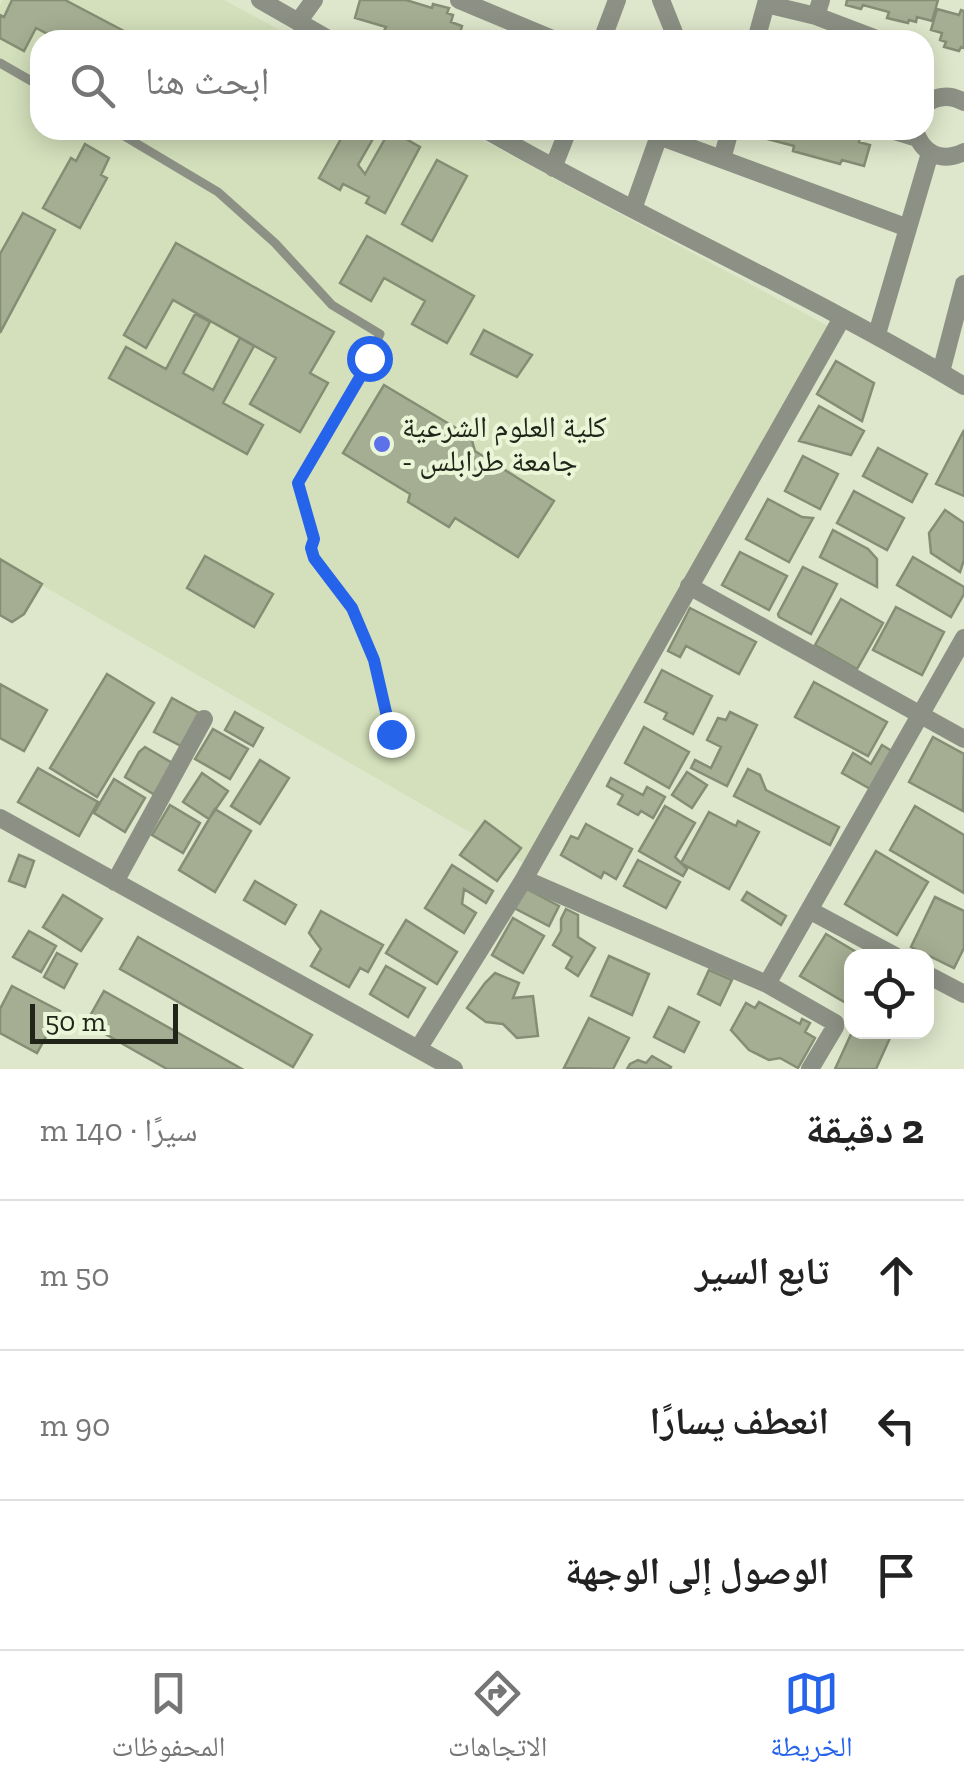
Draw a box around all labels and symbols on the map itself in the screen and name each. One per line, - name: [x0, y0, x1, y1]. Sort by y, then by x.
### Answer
- route start: [347, 336, 393, 382]
- place label: كلية العلوم الشرعية - جامعة طرابلس: [402, 409, 607, 479]
- marker: كلية العلوم الشرعية - جامعة طرابلس: [371, 433, 393, 455]
- route end: [369, 712, 415, 758]
- scale bar: [30, 999, 178, 1044]

